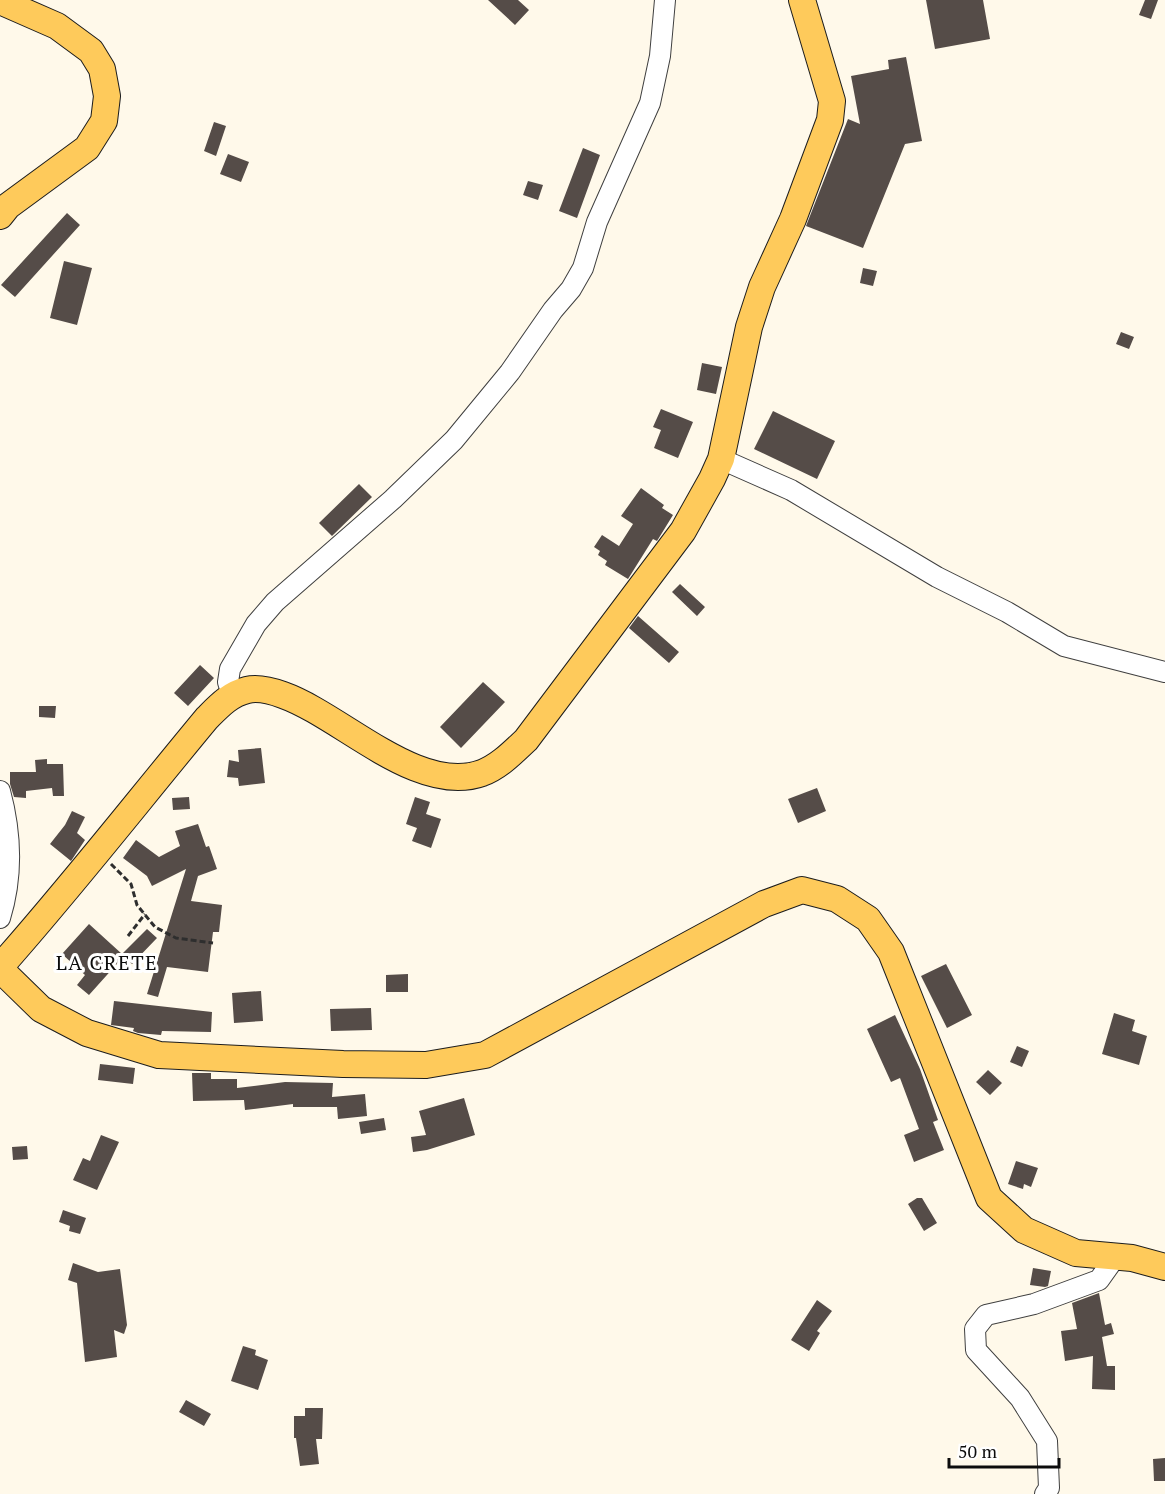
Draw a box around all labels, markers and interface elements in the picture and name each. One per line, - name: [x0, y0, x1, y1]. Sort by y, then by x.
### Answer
- district label: LA CRETE: [56, 949, 158, 976]
- scale bar: [949, 1431, 1058, 1469]
- text: 50 m: [958, 1439, 998, 1463]

